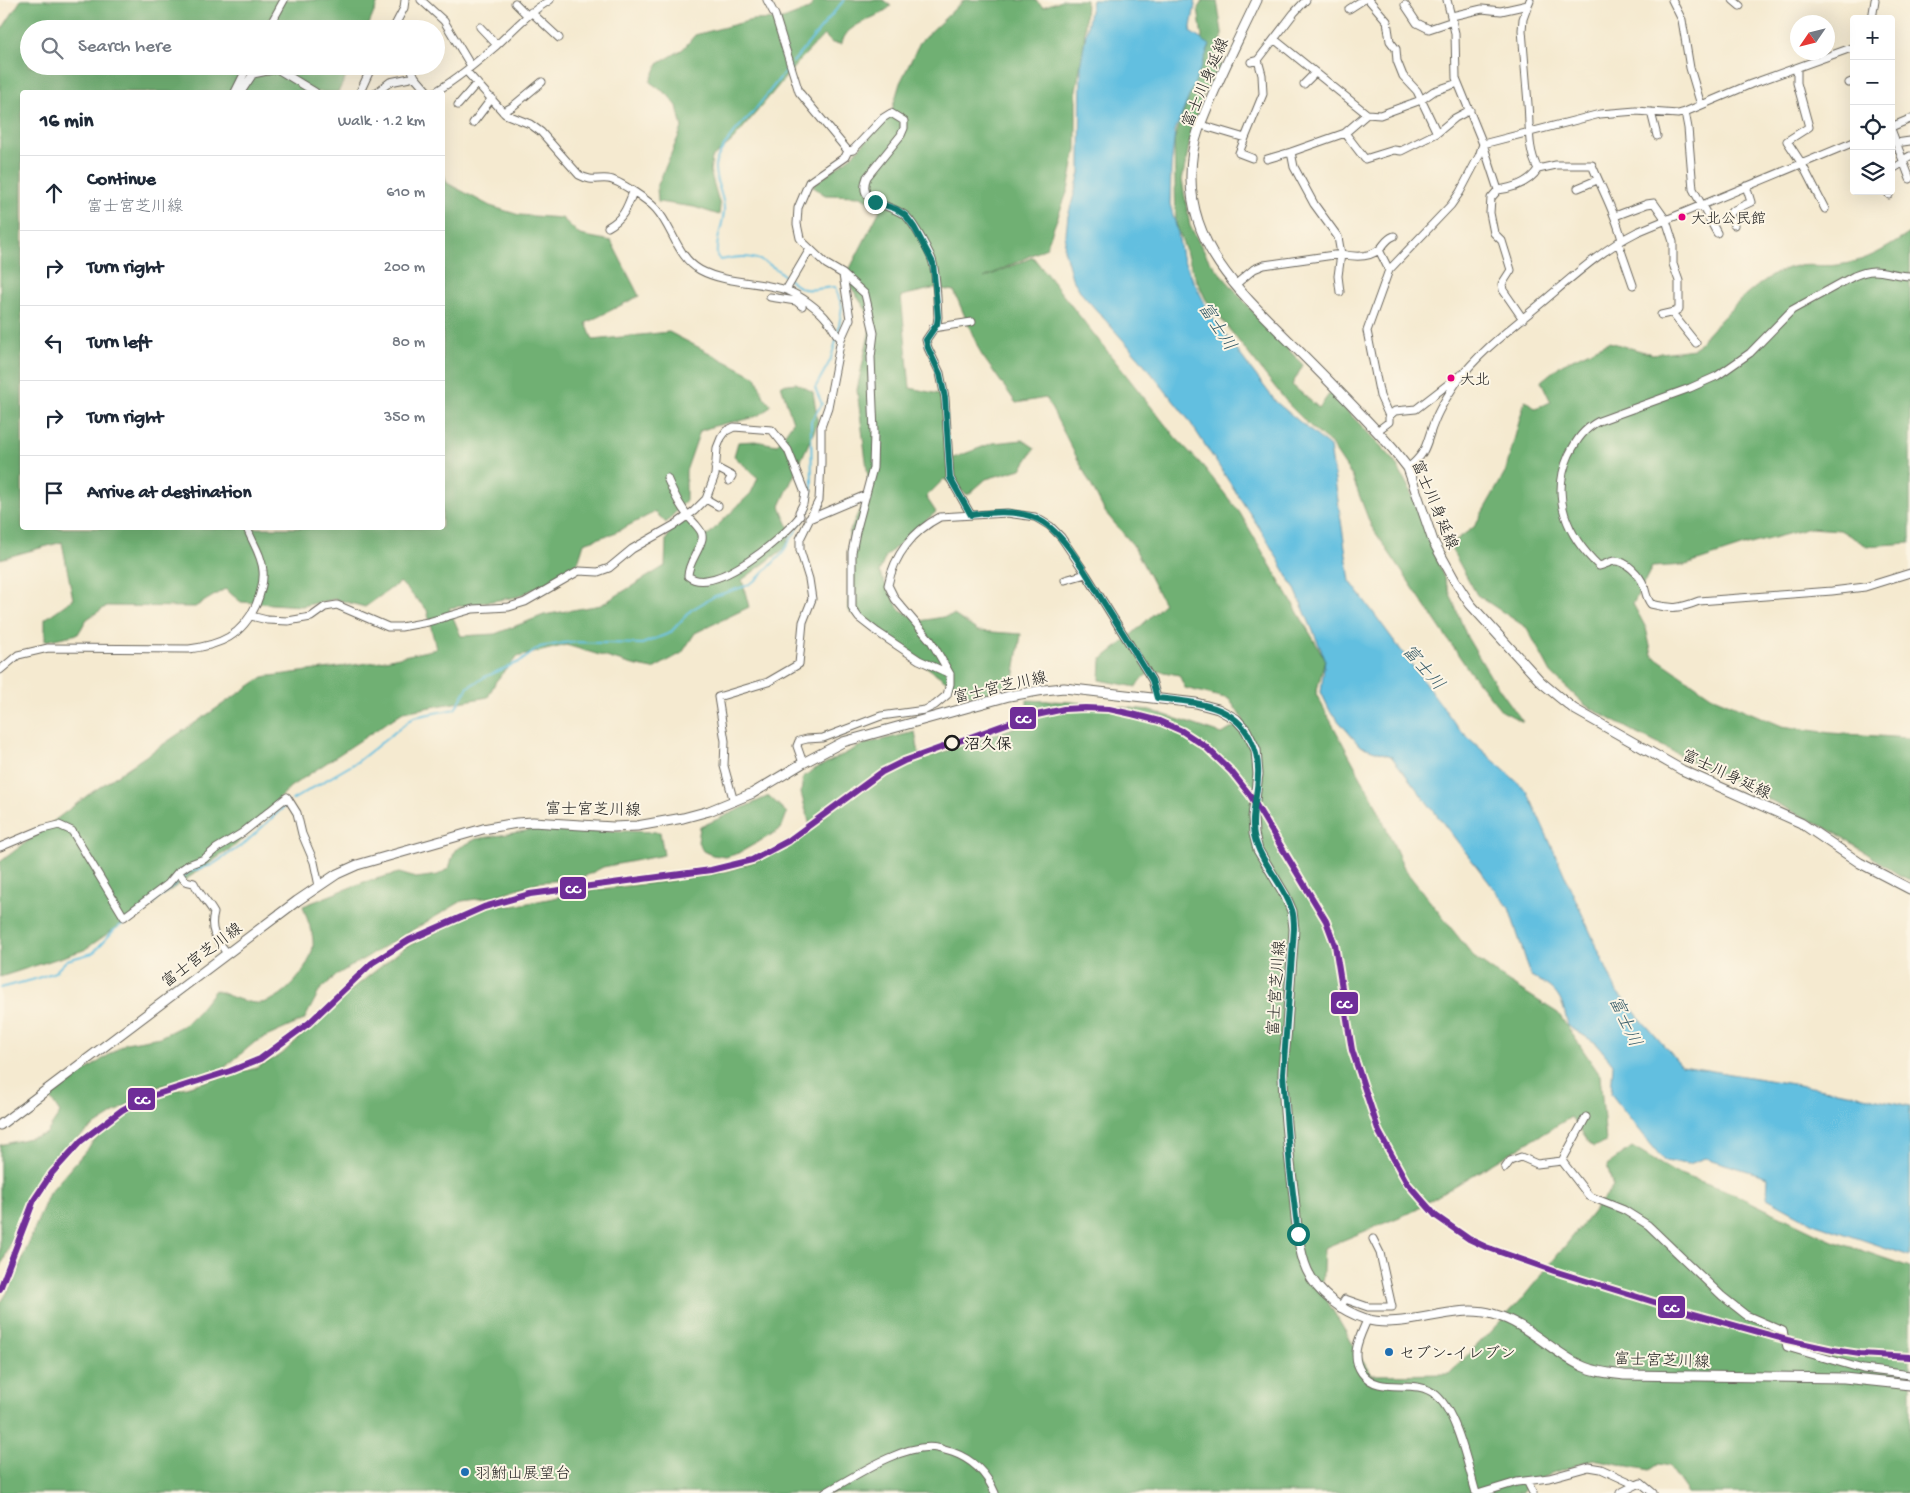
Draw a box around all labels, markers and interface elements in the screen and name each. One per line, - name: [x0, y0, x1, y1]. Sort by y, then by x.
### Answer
- north arrow: [1790, 15, 1835, 60]
- map controls: [1850, 15, 1895, 195]
- button: +: [1850, 15, 1895, 60]
- search box: [20, 20, 445, 75]
- icon: search: [38, 34, 66, 62]
- street label: 富士川身延線: [1178, 35, 1235, 131]
- text: Search here: [78, 36, 172, 59]
- button: −: [1850, 60, 1895, 105]
- button: locate: [1850, 105, 1895, 150]
- text: 16 min: [40, 110, 94, 135]
- text: Walk · 1.2 km: [338, 113, 425, 132]
- button: layers: [1850, 150, 1895, 195]
- text: Continue: [87, 169, 156, 192]
- icon: ahead: [40, 179, 68, 207]
- text: 610 m: [386, 184, 425, 203]
- route end: [864, 191, 887, 214]
- text: 富士宮芝川線: [87, 199, 183, 218]
- place label: 大北公民館: [1691, 211, 1766, 229]
- marker: 大北公民館: [1677, 212, 1687, 222]
- icon: right: [40, 254, 68, 282]
- text: Turn right: [87, 257, 163, 280]
- text: 200 m: [384, 259, 425, 278]
- water label: 富士川: [1192, 298, 1240, 356]
- icon: left: [40, 329, 68, 357]
- text: Turn left: [87, 332, 151, 355]
- text: 80 m: [392, 334, 425, 353]
- place label: 大北: [1460, 372, 1490, 390]
- marker: 大北: [1446, 373, 1456, 383]
- icon: right: [40, 404, 68, 432]
- text: Turn right: [87, 407, 163, 430]
- text: 350 m: [384, 409, 425, 428]
- street label: 富士川身延線: [1405, 457, 1462, 553]
- icon: arrive: [40, 479, 68, 507]
- text: Arrive at destination: [87, 482, 251, 505]
- water label: 富士川: [1396, 641, 1449, 696]
- street label: 富士宮芝川線: [951, 667, 1050, 709]
- line badge: CC: [1009, 706, 1037, 730]
- text: CC: [1014, 712, 1032, 729]
- marker: 沼久保: [944, 735, 960, 751]
- place label: 沼久保: [964, 735, 1012, 756]
- street label: 富士川身延線: [1678, 745, 1774, 805]
- street label: 富士宮芝川線: [545, 799, 641, 822]
- line badge: CC: [559, 876, 587, 900]
- text: CC: [564, 882, 582, 899]
- street label: 富士宮芝川線: [158, 919, 247, 993]
- street label: 富士宮芝川線: [1264, 940, 1291, 1037]
- line badge: CC: [1330, 991, 1359, 1015]
- water label: 富士川: [1603, 993, 1646, 1051]
- text: CC: [1335, 997, 1353, 1014]
- line badge: CC: [127, 1087, 156, 1111]
- text: CC: [133, 1093, 151, 1110]
- route start: [1287, 1223, 1310, 1246]
- line badge: CC: [1657, 1295, 1686, 1319]
- text: CC: [1662, 1301, 1680, 1318]
- place label: セブン-イレブン: [1399, 1345, 1516, 1365]
- marker: セブン-イレブン: [1383, 1346, 1395, 1358]
- street label: 富士宮芝川線: [1614, 1349, 1710, 1374]
- place label: 羽鮒山展望台: [475, 1464, 571, 1485]
- marker: 羽鮒山展望台: [459, 1466, 471, 1478]

